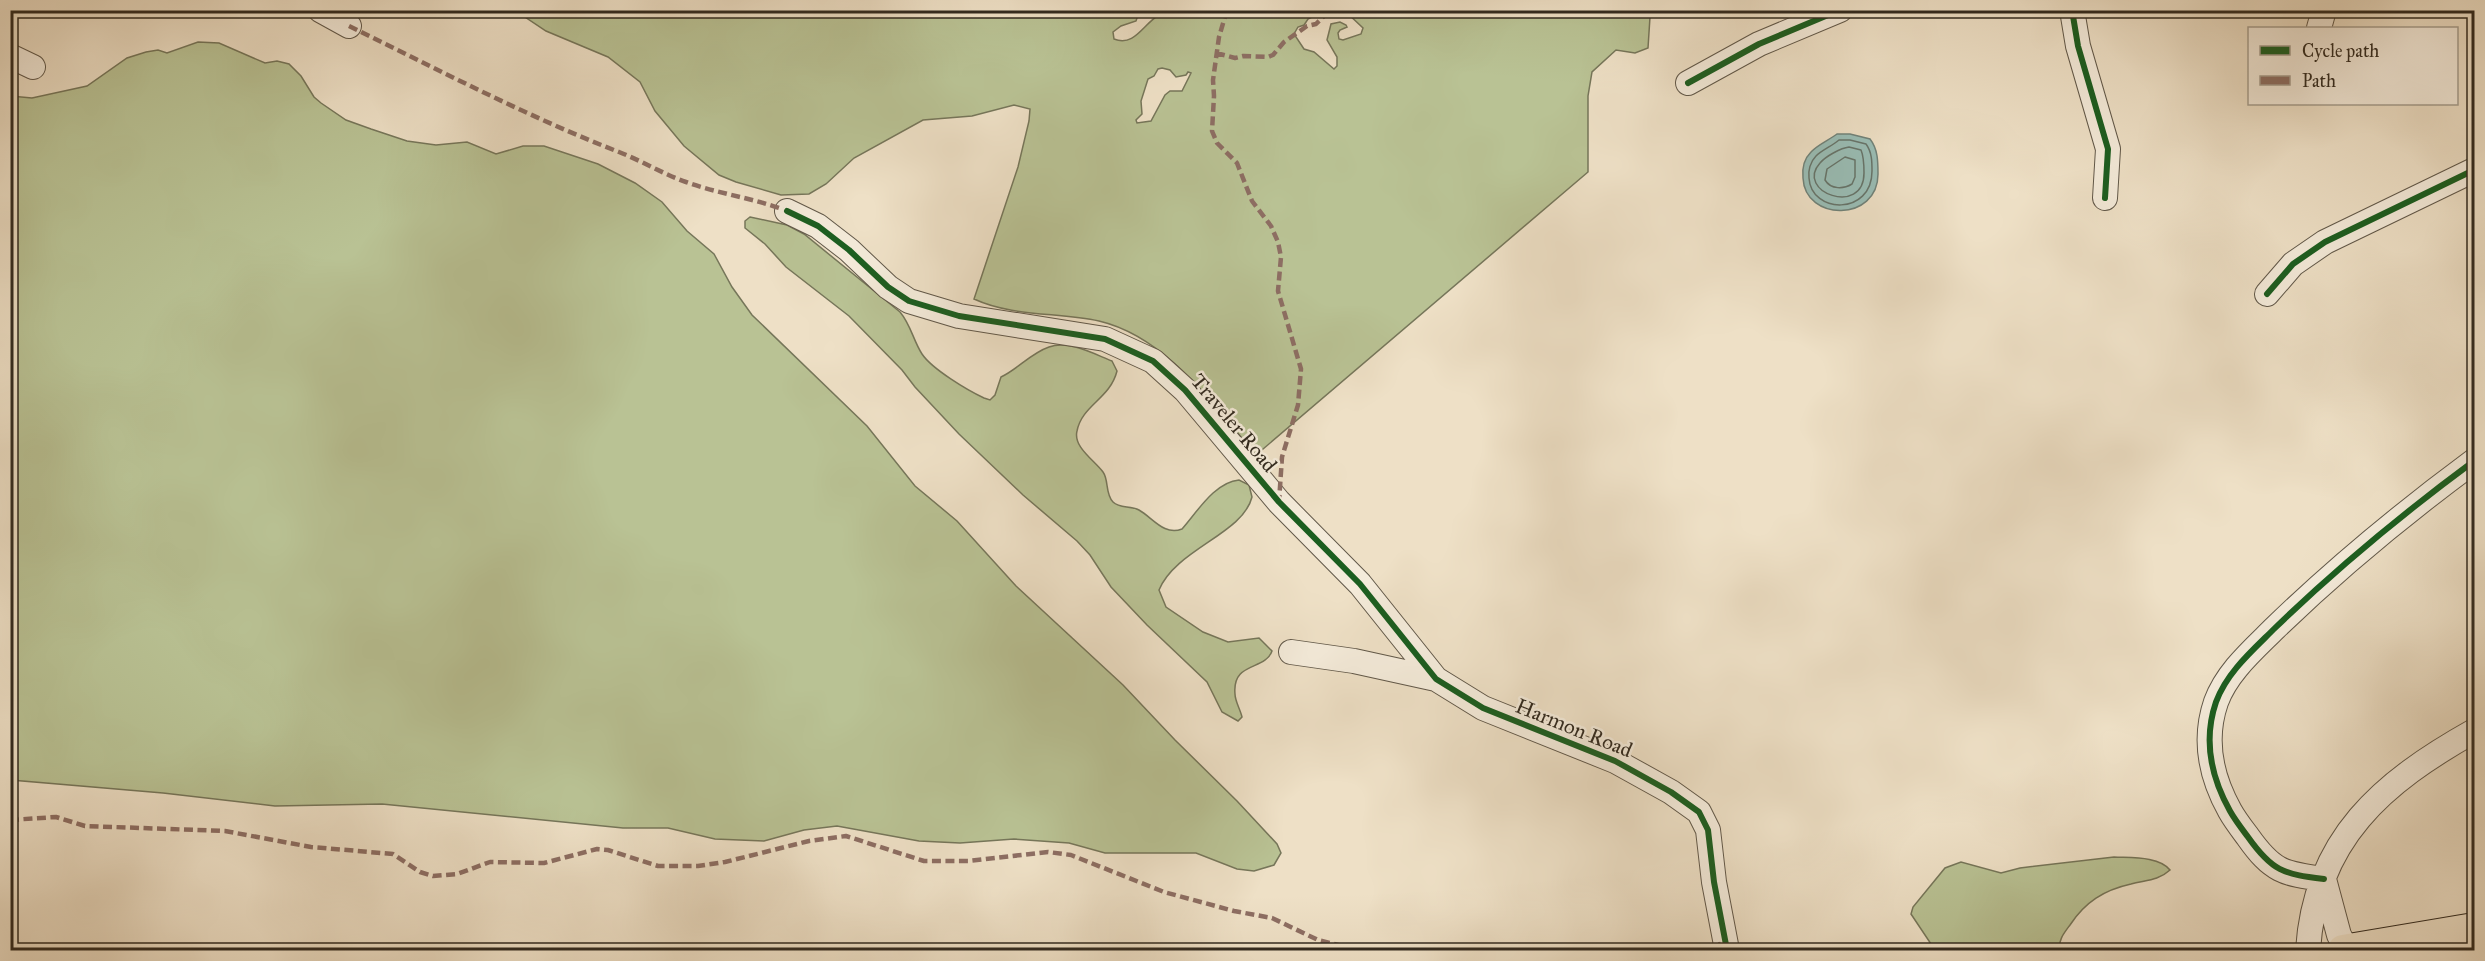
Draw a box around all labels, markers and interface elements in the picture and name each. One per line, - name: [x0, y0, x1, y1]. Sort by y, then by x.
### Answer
- legend: [2248, 27, 2458, 105]
- text: Cycle path: [2302, 40, 2379, 62]
- text: Path: [2302, 70, 2336, 92]
- street label: Traveler Road: [1185, 368, 1283, 478]
- street label: Harmon Road: [1512, 693, 1637, 763]

